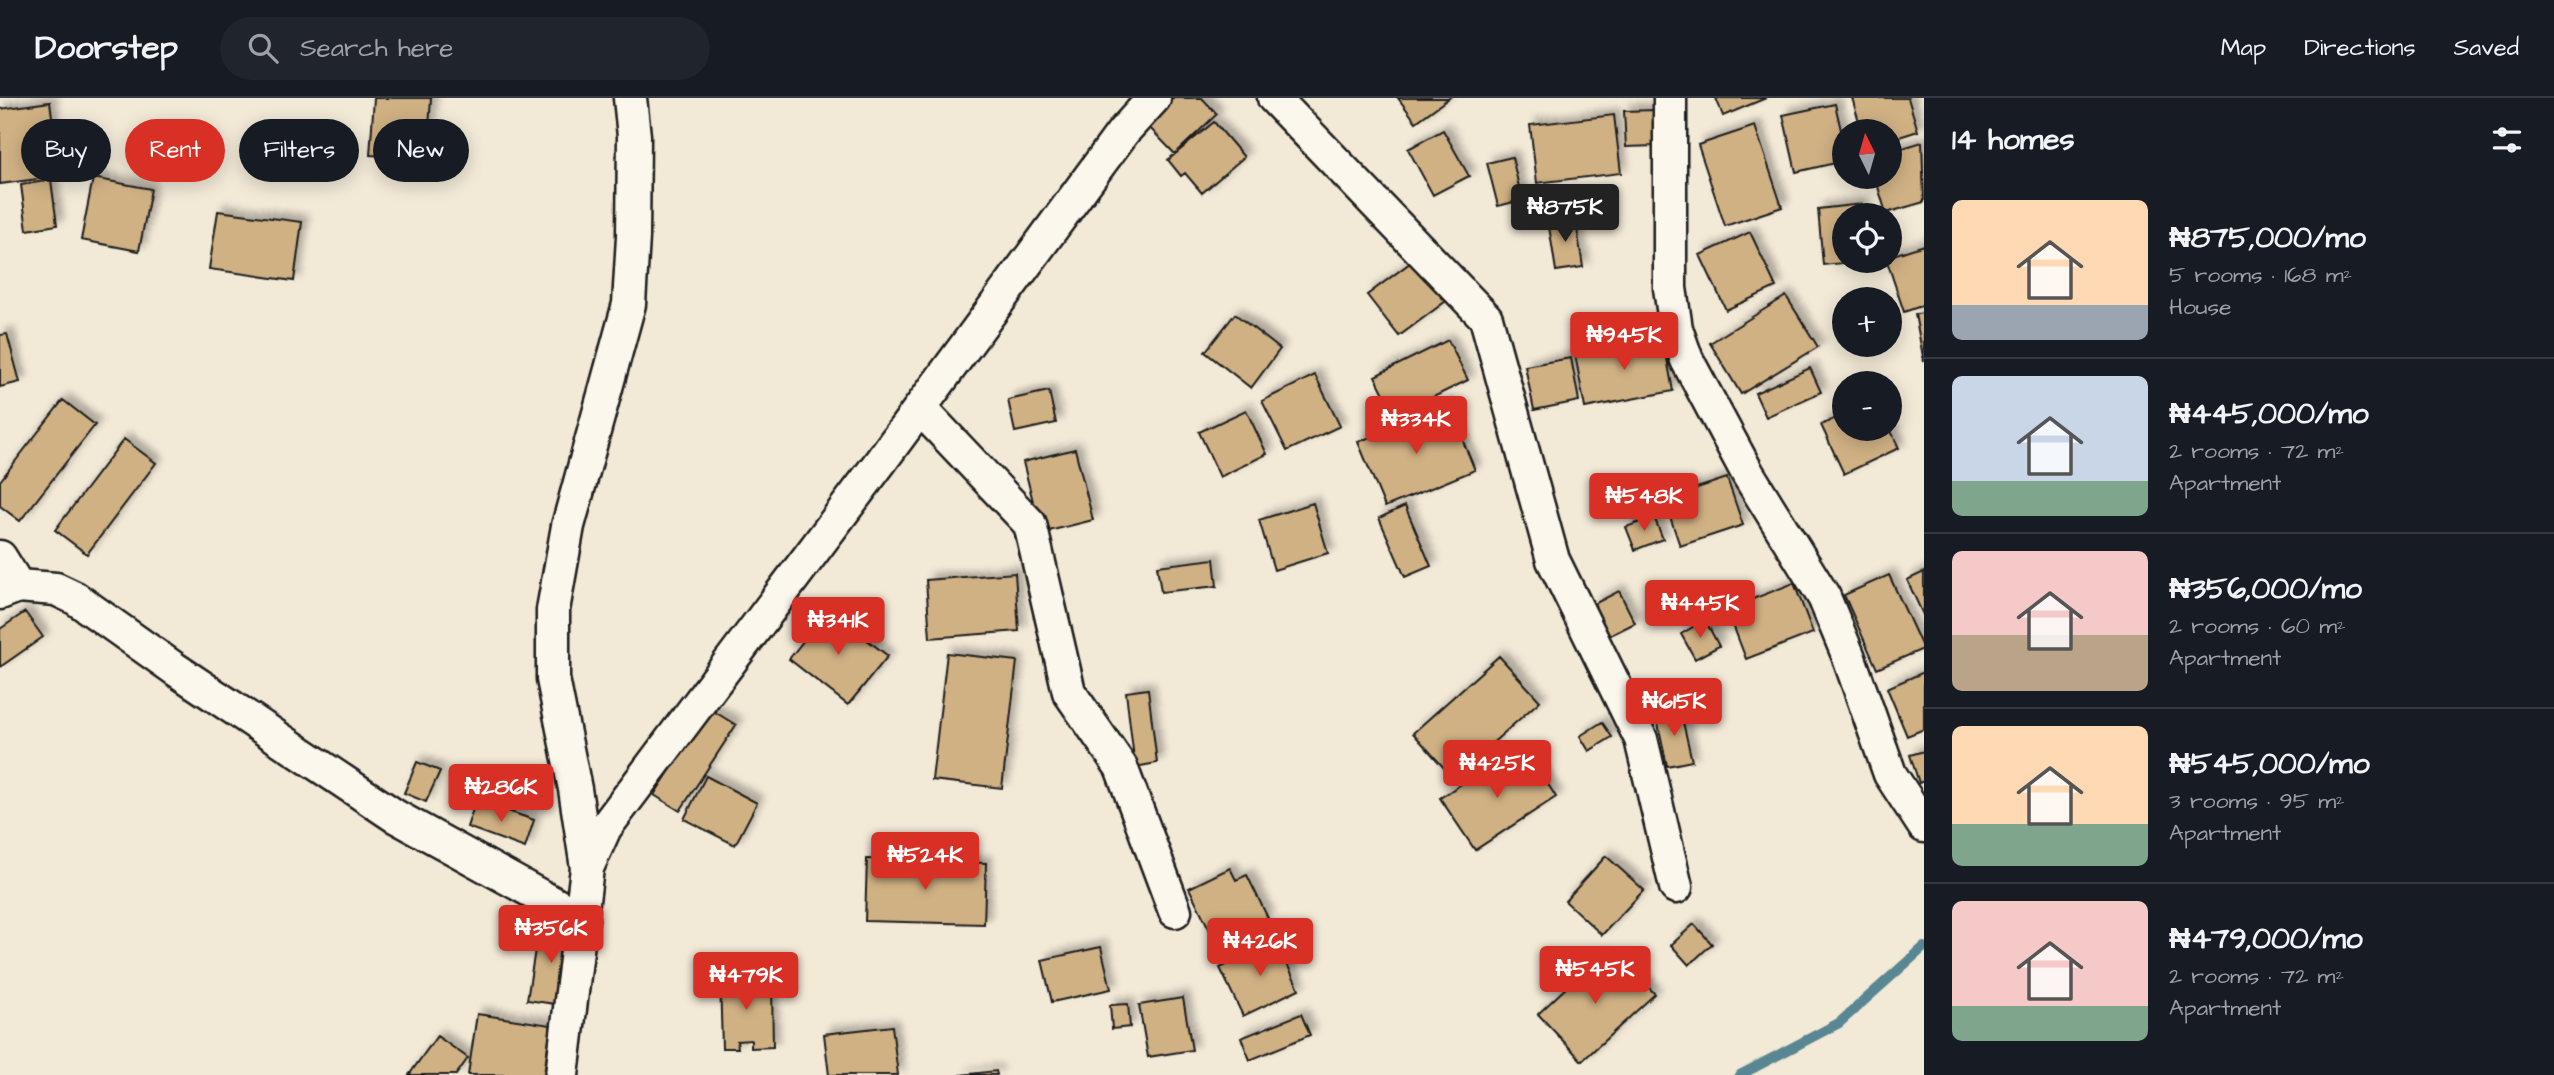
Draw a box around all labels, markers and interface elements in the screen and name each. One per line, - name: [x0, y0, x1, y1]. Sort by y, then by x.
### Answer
- search box: [220, 17, 710, 80]
- text: Doorstep: [35, 25, 178, 71]
- icon: search: [244, 29, 282, 67]
- text: Search here: [300, 30, 453, 66]
- text: Map: [2221, 31, 2266, 65]
- text: Directions: [2304, 31, 2416, 65]
- text: Saved: [2454, 31, 2519, 65]
- chip: Buy: [21, 119, 111, 182]
- chip: Rent: [125, 119, 225, 182]
- chip: Filters: [239, 119, 359, 182]
- chip: New: [373, 119, 469, 182]
- north arrow: [1832, 119, 1902, 189]
- map controls: [1832, 119, 1902, 441]
- text: 14 homes: [1952, 119, 2075, 161]
- icon: filters: [2488, 121, 2526, 159]
- pin: ₦875K: [1516, 184, 1614, 244]
- text: ₦875K: [1527, 191, 1603, 223]
- button: locate: [1832, 203, 1902, 273]
- text: ₦875,000/mo: [2169, 217, 2366, 259]
- icon: home: [2008, 228, 2092, 312]
- text: 5 rooms · 168 m²: [2169, 259, 2352, 291]
- button: +: [1832, 287, 1902, 357]
- text: House: [2169, 291, 2232, 323]
- pin: ₦945K: [1575, 313, 1673, 372]
- text: ₦945K: [1586, 319, 1662, 351]
- button: −: [1832, 371, 1902, 441]
- text: ₦445,000/mo: [2169, 393, 2369, 435]
- pin: ₦334K: [1367, 396, 1465, 456]
- text: ₦334K: [1381, 403, 1451, 435]
- icon: home: [2008, 404, 2092, 488]
- text: 2 rooms · 72 m²: [2169, 435, 2344, 467]
- text: Apartment: [2169, 467, 2281, 499]
- pin: ₦548K: [1595, 474, 1693, 533]
- text: ₦548K: [1605, 480, 1683, 512]
- text: ₦356,000/mo: [2169, 568, 2362, 610]
- icon: home: [2008, 579, 2092, 663]
- pin: ₦445K: [1651, 580, 1749, 640]
- text: ₦445K: [1661, 587, 1739, 619]
- pin: ₦341K: [789, 598, 887, 657]
- text: ₦341K: [808, 604, 868, 636]
- text: 2 rooms · 60 m²: [2169, 610, 2346, 642]
- text: Apartment: [2169, 642, 2281, 674]
- pin: ₦615K: [1625, 678, 1723, 738]
- text: ₦615K: [1642, 685, 1706, 717]
- pin: ₦425K: [1448, 740, 1546, 800]
- text: ₦545,000/mo: [2169, 743, 2370, 785]
- text: ₦425K: [1459, 747, 1535, 779]
- icon: home: [2008, 754, 2092, 838]
- pin: ₦286K: [452, 764, 550, 824]
- text: ₦286K: [464, 771, 538, 803]
- text: 3 rooms · 95 m²: [2169, 785, 2345, 817]
- text: Apartment: [2169, 817, 2281, 849]
- pin: ₦524K: [876, 832, 974, 892]
- text: ₦524K: [887, 839, 963, 871]
- pin: ₦356K: [502, 906, 600, 965]
- text: ₦356K: [515, 912, 587, 944]
- pin: ₦426K: [1211, 918, 1309, 978]
- text: ₦479,000/mo: [2169, 918, 2363, 960]
- text: ₦426K: [1223, 925, 1297, 957]
- icon: home: [2008, 929, 2092, 1013]
- pin: ₦545K: [1546, 946, 1644, 1006]
- pin: ₦479K: [697, 953, 795, 1012]
- text: ₦545K: [1556, 953, 1634, 985]
- text: ₦479K: [709, 959, 783, 991]
- text: 2 rooms · 72 m²: [2169, 960, 2344, 992]
- text: Apartment: [2169, 992, 2281, 1024]

